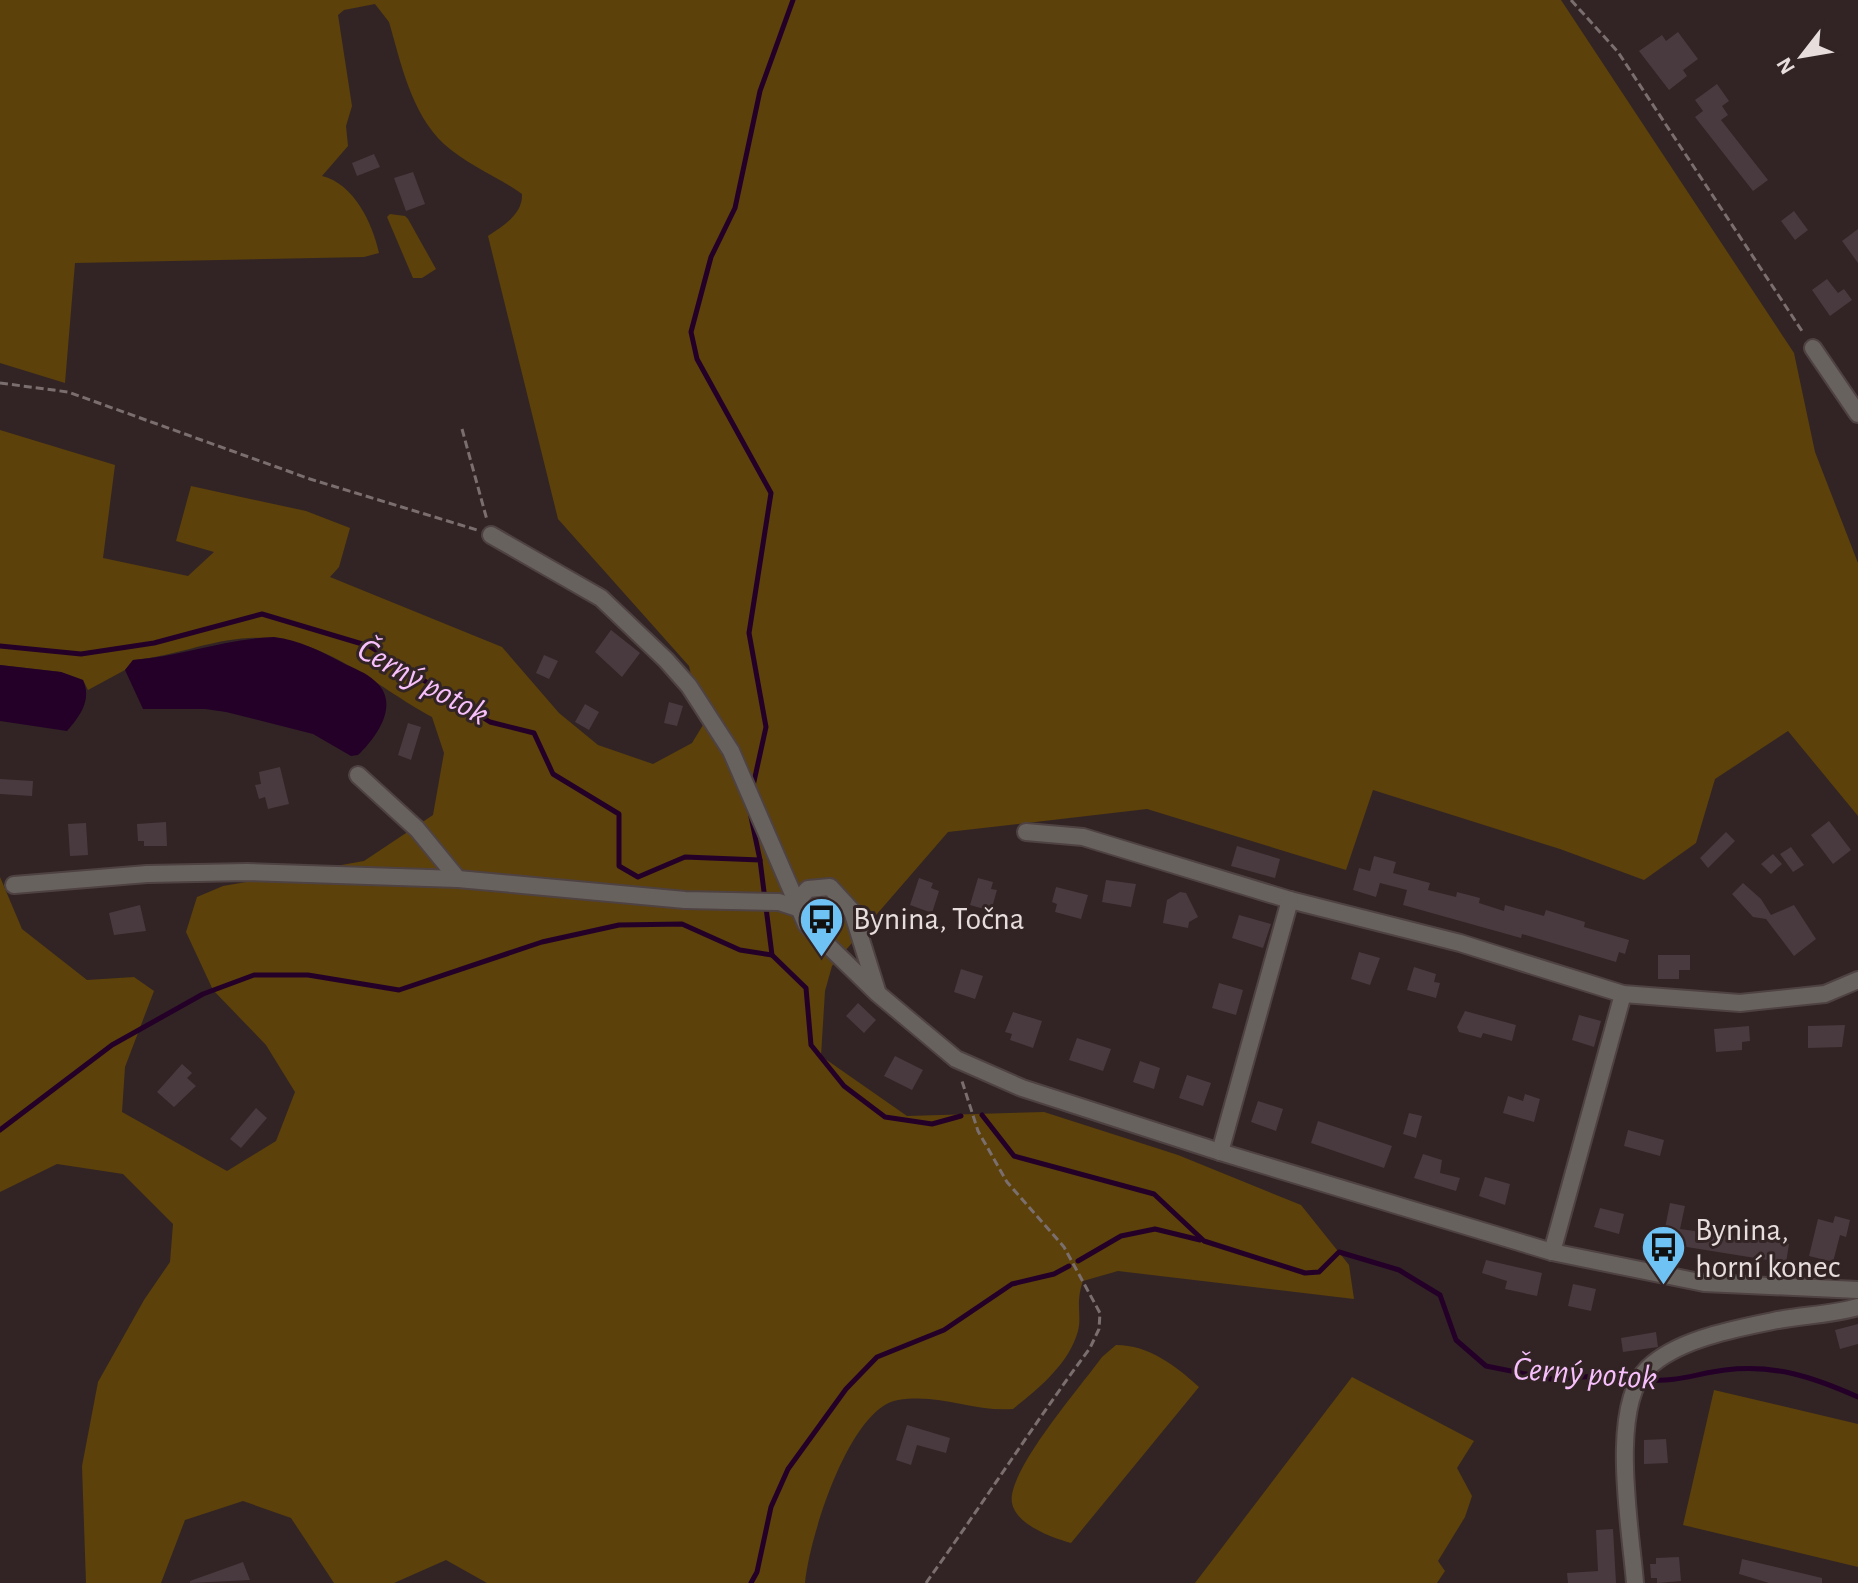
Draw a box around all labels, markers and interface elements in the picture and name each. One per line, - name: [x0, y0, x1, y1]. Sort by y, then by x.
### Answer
- north arrow: [1762, 16, 1842, 96]
- text: N: [1772, 54, 1799, 78]
- water label: Černý potok: [352, 629, 496, 732]
- bus stop icon: Bynina, Točna: [798, 895, 846, 958]
- place label: Bynina, Točna: [853, 903, 1025, 935]
- place label: Bynina, horní konec: [1695, 1214, 1840, 1283]
- bus stop icon: Bynina, horní konec: [1640, 1224, 1688, 1287]
- water label: Černý potok: [1512, 1349, 1658, 1396]

